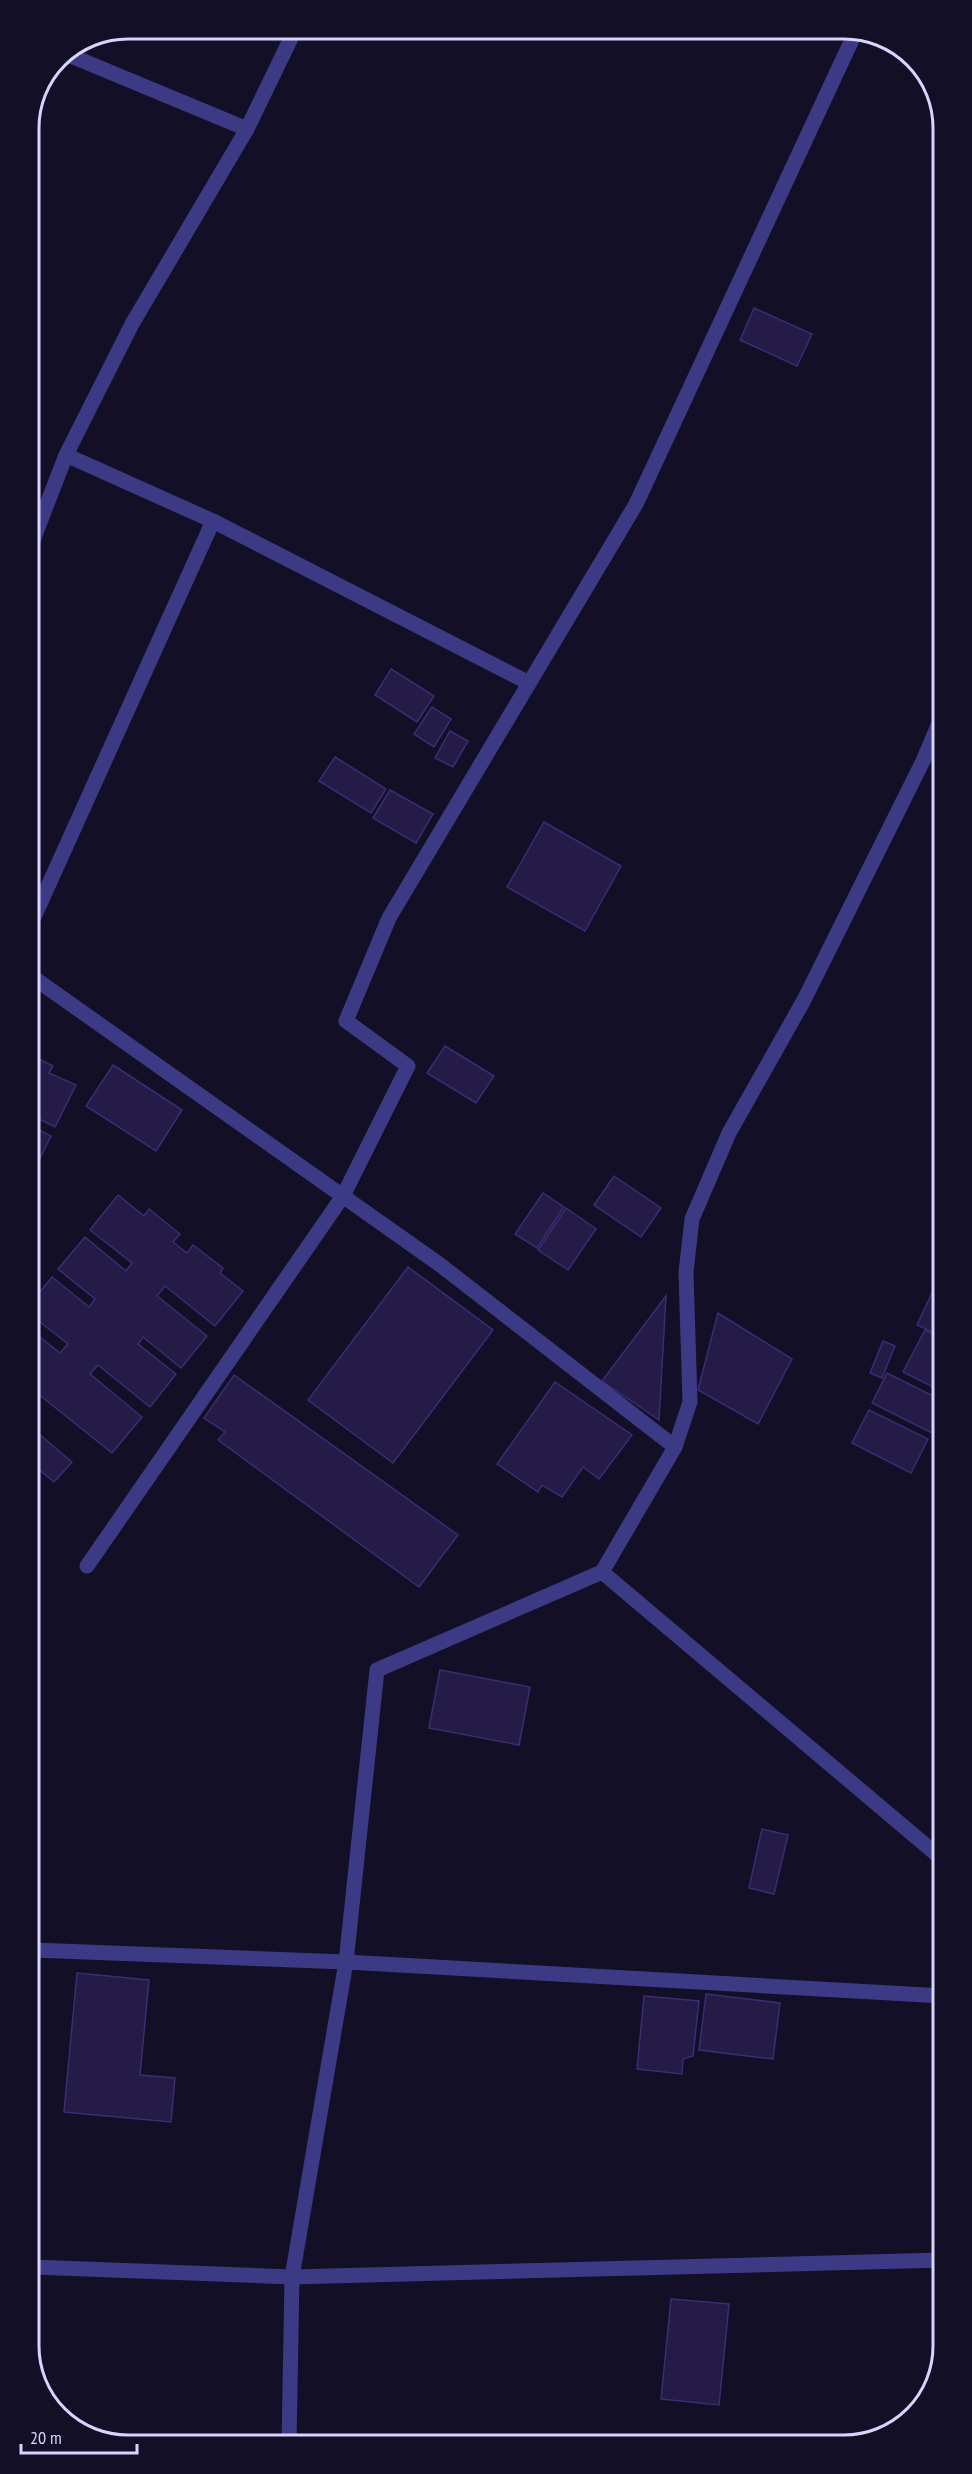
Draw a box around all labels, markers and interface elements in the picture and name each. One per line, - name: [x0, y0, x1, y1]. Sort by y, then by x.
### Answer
- scale bar: [21, 2417, 136, 2455]
- text: 20 m: [30, 2426, 62, 2449]

